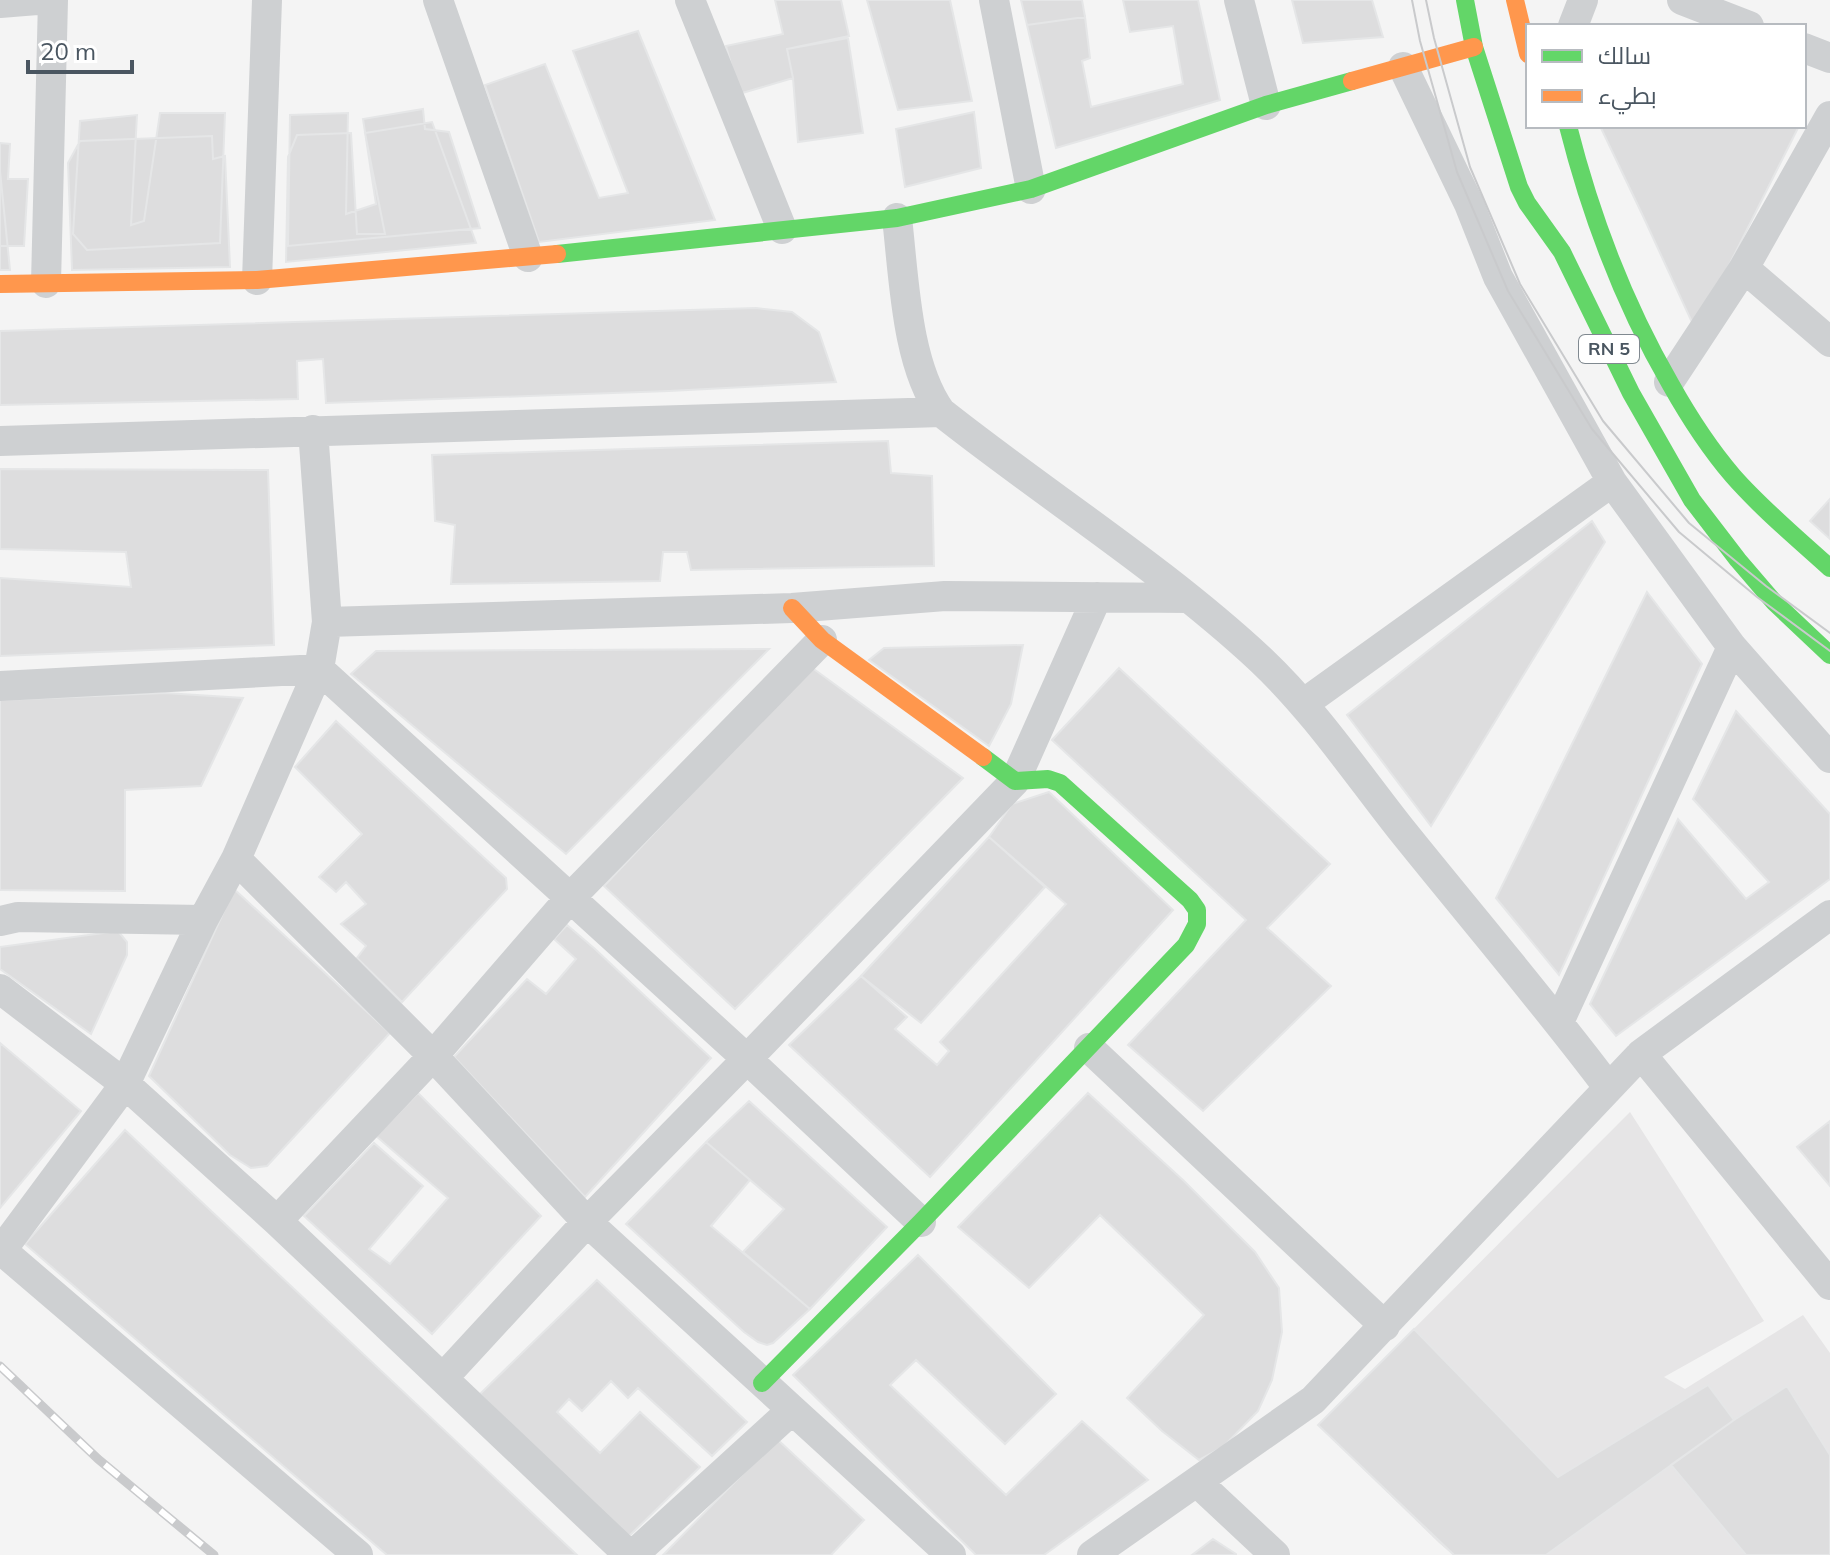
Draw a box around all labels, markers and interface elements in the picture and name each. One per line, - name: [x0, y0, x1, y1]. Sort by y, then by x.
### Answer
- scale bar: [28, 24, 132, 74]
- legend: [1526, 24, 1806, 128]
- text: 20 m: [40, 36, 96, 66]
- text: سالك: [1598, 40, 1651, 70]
- text: بطيء: [1598, 80, 1657, 115]
- road number: RN 5: [1579, 335, 1639, 363]

